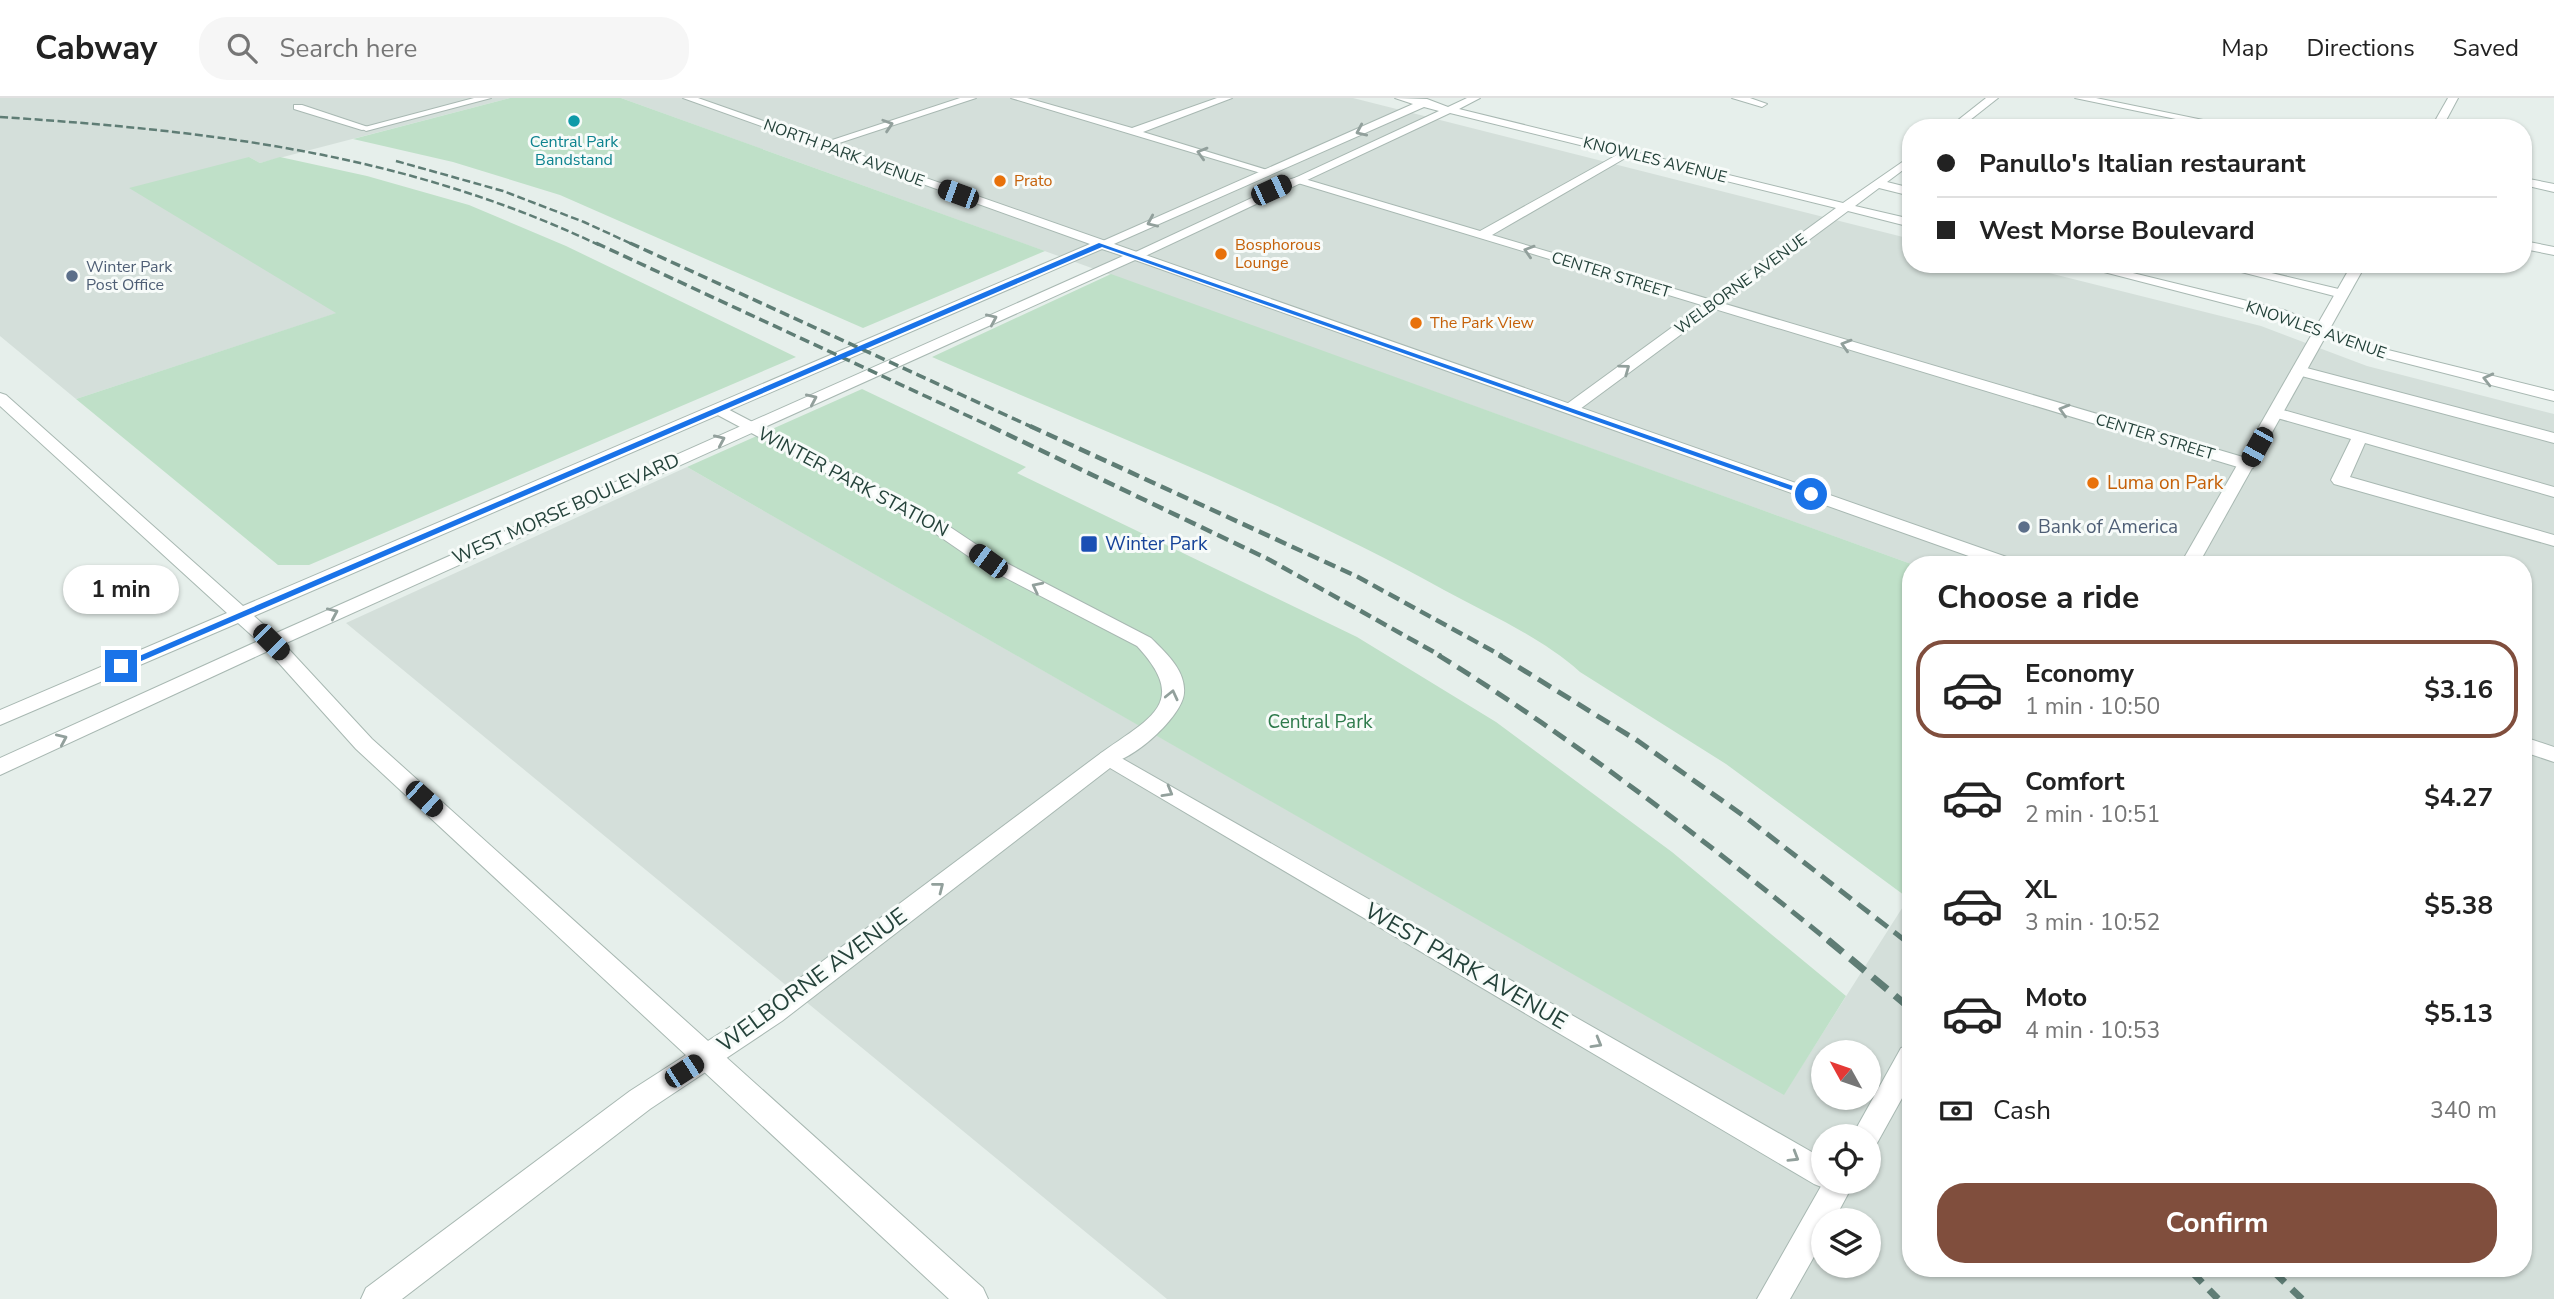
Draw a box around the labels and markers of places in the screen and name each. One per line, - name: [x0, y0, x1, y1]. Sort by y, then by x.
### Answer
- marker: Central Park Bandstand: [566, 113, 582, 129]
- place label: Central Park Bandstand: [530, 131, 619, 171]
- place label: Prato: [1014, 170, 1053, 192]
- marker: Prato: [992, 173, 1008, 189]
- place label: Bosphorous Lounge: [1235, 234, 1321, 274]
- marker: Bosphorous Lounge: [1213, 246, 1229, 262]
- place label: Winter Park Post Office: [86, 256, 173, 296]
- marker: Winter Park Post Office: [64, 268, 80, 284]
- place label: The Park View: [1430, 312, 1535, 334]
- marker: The Park View: [1408, 315, 1424, 331]
- place label: Luma on Park: [2107, 470, 2224, 496]
- marker: Luma on Park: [2085, 475, 2101, 491]
- place label: Bank of America: [2038, 514, 2178, 540]
- marker: Bank of America: [2016, 519, 2032, 535]
- place label: Winter Park: [1105, 531, 1208, 557]
- marker: Winter Park: [1079, 534, 1099, 554]

